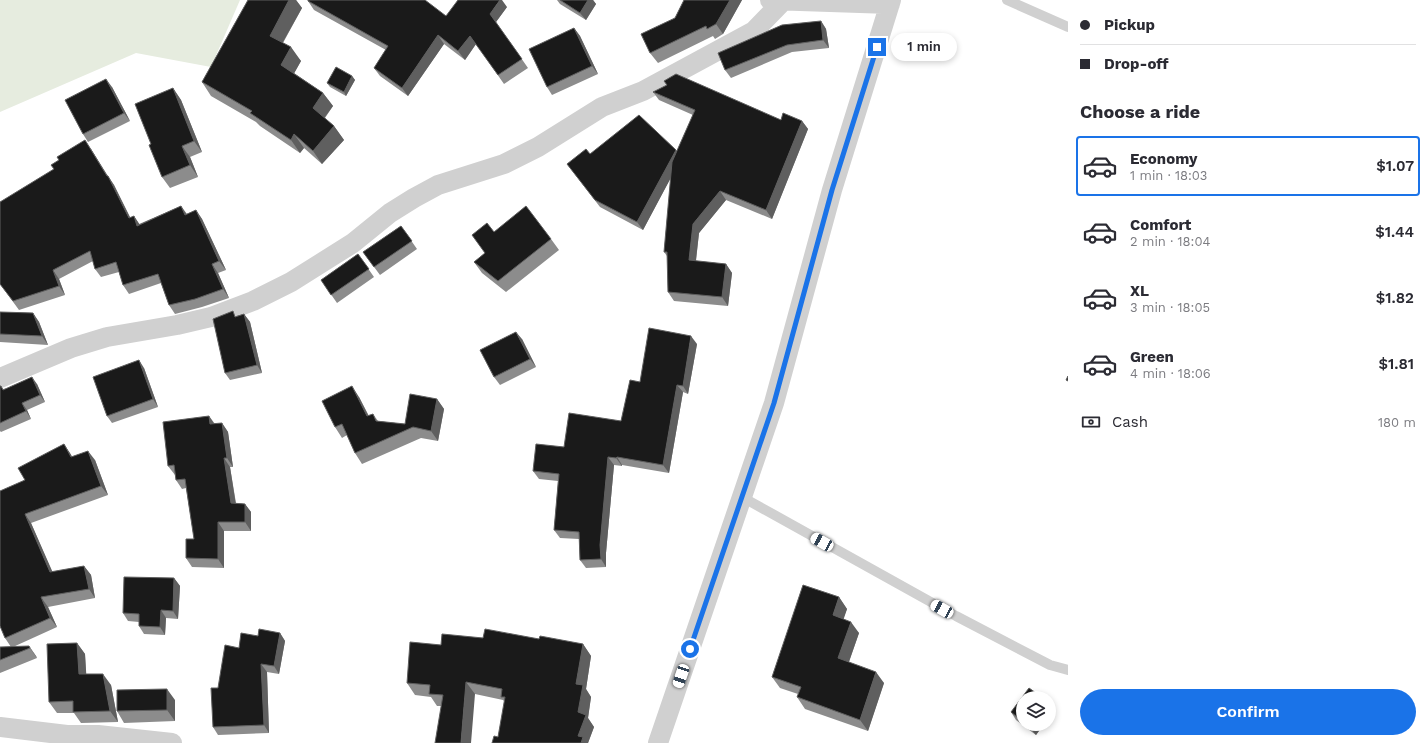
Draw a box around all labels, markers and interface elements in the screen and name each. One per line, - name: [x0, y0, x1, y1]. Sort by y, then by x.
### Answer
- text: Pickup: [1104, 16, 1155, 34]
- callout: 1 min: [891, 33, 957, 61]
- route end: [868, 38, 886, 56]
- text: 1 min: [907, 39, 941, 54]
- text: Drop-off: [1104, 55, 1169, 73]
- text: Choose a ride: [1080, 101, 1200, 122]
- icon: car: [1082, 148, 1118, 184]
- text: Economy: [1130, 150, 1197, 168]
- text: $1.07: [1376, 157, 1414, 175]
- text: 1 min · 18:03: [1130, 168, 1207, 183]
- icon: car: [1082, 214, 1118, 250]
- text: Comfort: [1130, 216, 1191, 234]
- text: $1.44: [1375, 223, 1414, 241]
- text: 2 min · 18:04: [1130, 234, 1210, 249]
- icon: car: [1082, 280, 1118, 316]
- text: XL: [1130, 282, 1149, 300]
- text: $1.82: [1376, 289, 1414, 307]
- text: 3 min · 18:05: [1130, 300, 1210, 315]
- icon: car: [1082, 346, 1118, 382]
- text: Green: [1130, 348, 1174, 366]
- text: $1.81: [1378, 355, 1414, 373]
- text: 4 min · 18:06: [1130, 366, 1211, 381]
- icon: cash: [1080, 411, 1102, 433]
- text: Cash: [1112, 413, 1148, 431]
- text: 180 m: [1378, 415, 1416, 430]
- car: [809, 531, 835, 553]
- car: [929, 598, 955, 620]
- route start: [681, 640, 699, 658]
- car: [671, 663, 691, 689]
- button: Confirm: [1080, 689, 1416, 735]
- map controls: [1016, 691, 1056, 731]
- button: layers: [1016, 691, 1056, 731]

